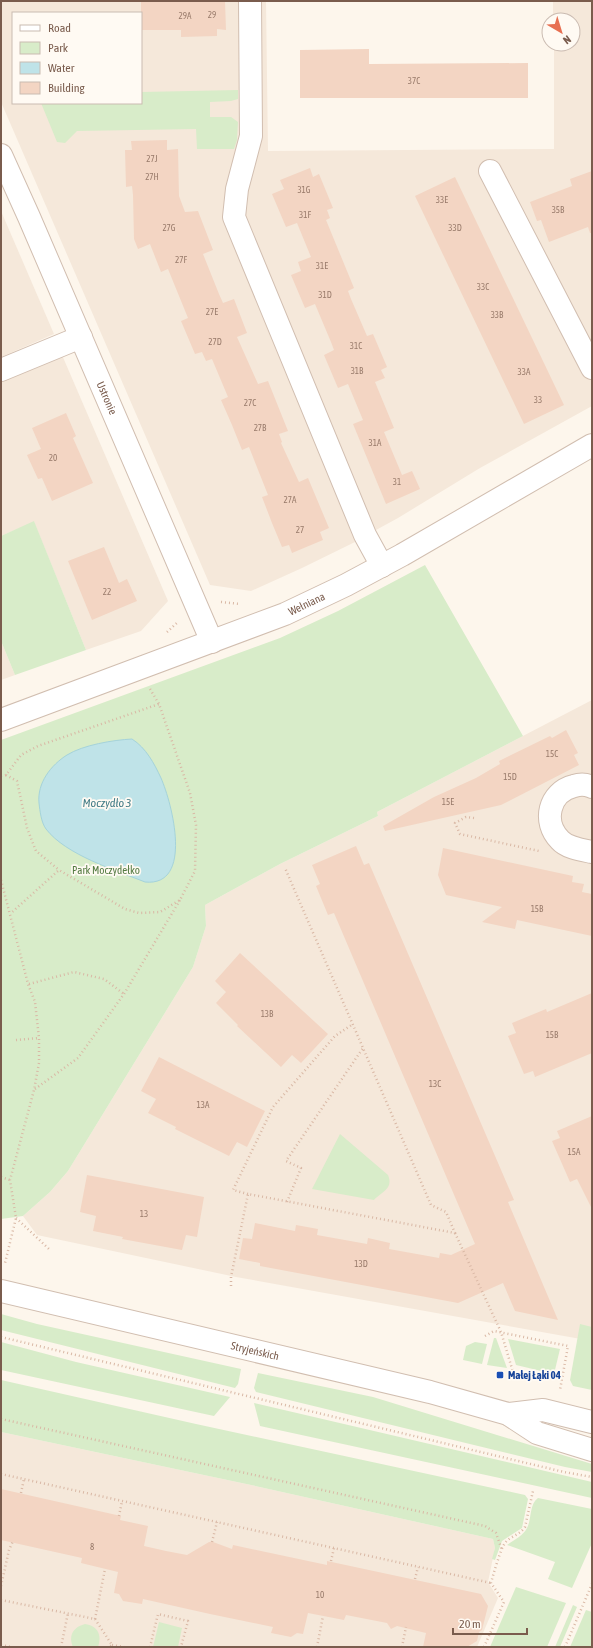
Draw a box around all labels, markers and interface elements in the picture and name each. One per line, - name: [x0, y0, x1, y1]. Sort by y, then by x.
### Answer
- house number: 29: [208, 10, 216, 20]
- house number: 29A: [179, 11, 192, 21]
- legend: [12, 12, 142, 104]
- north arrow: [541, 12, 581, 52]
- text: Road: [48, 21, 71, 35]
- text: N: [561, 33, 573, 47]
- text: Park: [48, 41, 69, 55]
- text: Water: [48, 61, 75, 75]
- house number: 37C: [408, 76, 420, 86]
- text: Building: [48, 81, 86, 95]
- house number: 27J: [146, 154, 158, 164]
- house number: 27H: [145, 172, 159, 182]
- house number: 31G: [297, 185, 311, 195]
- house number: 33E: [436, 195, 448, 205]
- house number: 35B: [552, 205, 565, 215]
- house number: 31F: [299, 210, 311, 220]
- house number: 27G: [162, 223, 176, 233]
- house number: 33D: [448, 223, 462, 233]
- house number: 27F: [175, 255, 187, 265]
- house number: 31E: [316, 261, 328, 271]
- house number: 33C: [477, 282, 489, 292]
- house number: 31D: [318, 290, 332, 300]
- house number: 27E: [206, 307, 218, 317]
- house number: 33B: [491, 310, 504, 320]
- house number: 27D: [208, 337, 222, 347]
- house number: 31C: [350, 341, 362, 351]
- house number: 31B: [351, 366, 364, 376]
- house number: 33A: [518, 367, 531, 377]
- street label: Ustronie: [94, 380, 119, 416]
- house number: 33: [534, 395, 542, 405]
- house number: 27C: [244, 398, 256, 408]
- house number: 27B: [254, 423, 267, 433]
- house number: 31A: [369, 438, 382, 448]
- house number: 20: [49, 453, 57, 463]
- house number: 31: [393, 477, 401, 487]
- house number: 27A: [284, 495, 297, 505]
- house number: 27: [296, 525, 304, 535]
- house number: 22: [103, 587, 111, 597]
- street label: Wełniana: [286, 590, 327, 618]
- house number: 15C: [546, 749, 558, 759]
- house number: 15D: [503, 772, 517, 782]
- water label: Moczydło 3: [83, 796, 131, 810]
- house number: 15E: [442, 797, 454, 807]
- park label: Park Moczydełko: [72, 864, 140, 876]
- house number: 15B: [531, 904, 544, 914]
- house number: 13B: [261, 1009, 274, 1019]
- house number: 15B: [546, 1030, 559, 1040]
- house number: 13C: [429, 1079, 441, 1089]
- house number: 13A: [197, 1100, 210, 1110]
- house number: 15A: [568, 1147, 581, 1157]
- house number: 13: [140, 1209, 148, 1219]
- house number: 13D: [354, 1259, 368, 1269]
- street label: Stryjeńskich: [230, 1339, 280, 1362]
- place label: Małej Łąki 04: [508, 1369, 561, 1381]
- marker: Małej Łąki 04: [495, 1370, 505, 1380]
- house number: 8: [90, 1542, 94, 1552]
- house number: 10: [316, 1590, 324, 1600]
- scale bar: [453, 1610, 527, 1636]
- text: 20 m: [459, 1617, 481, 1631]

